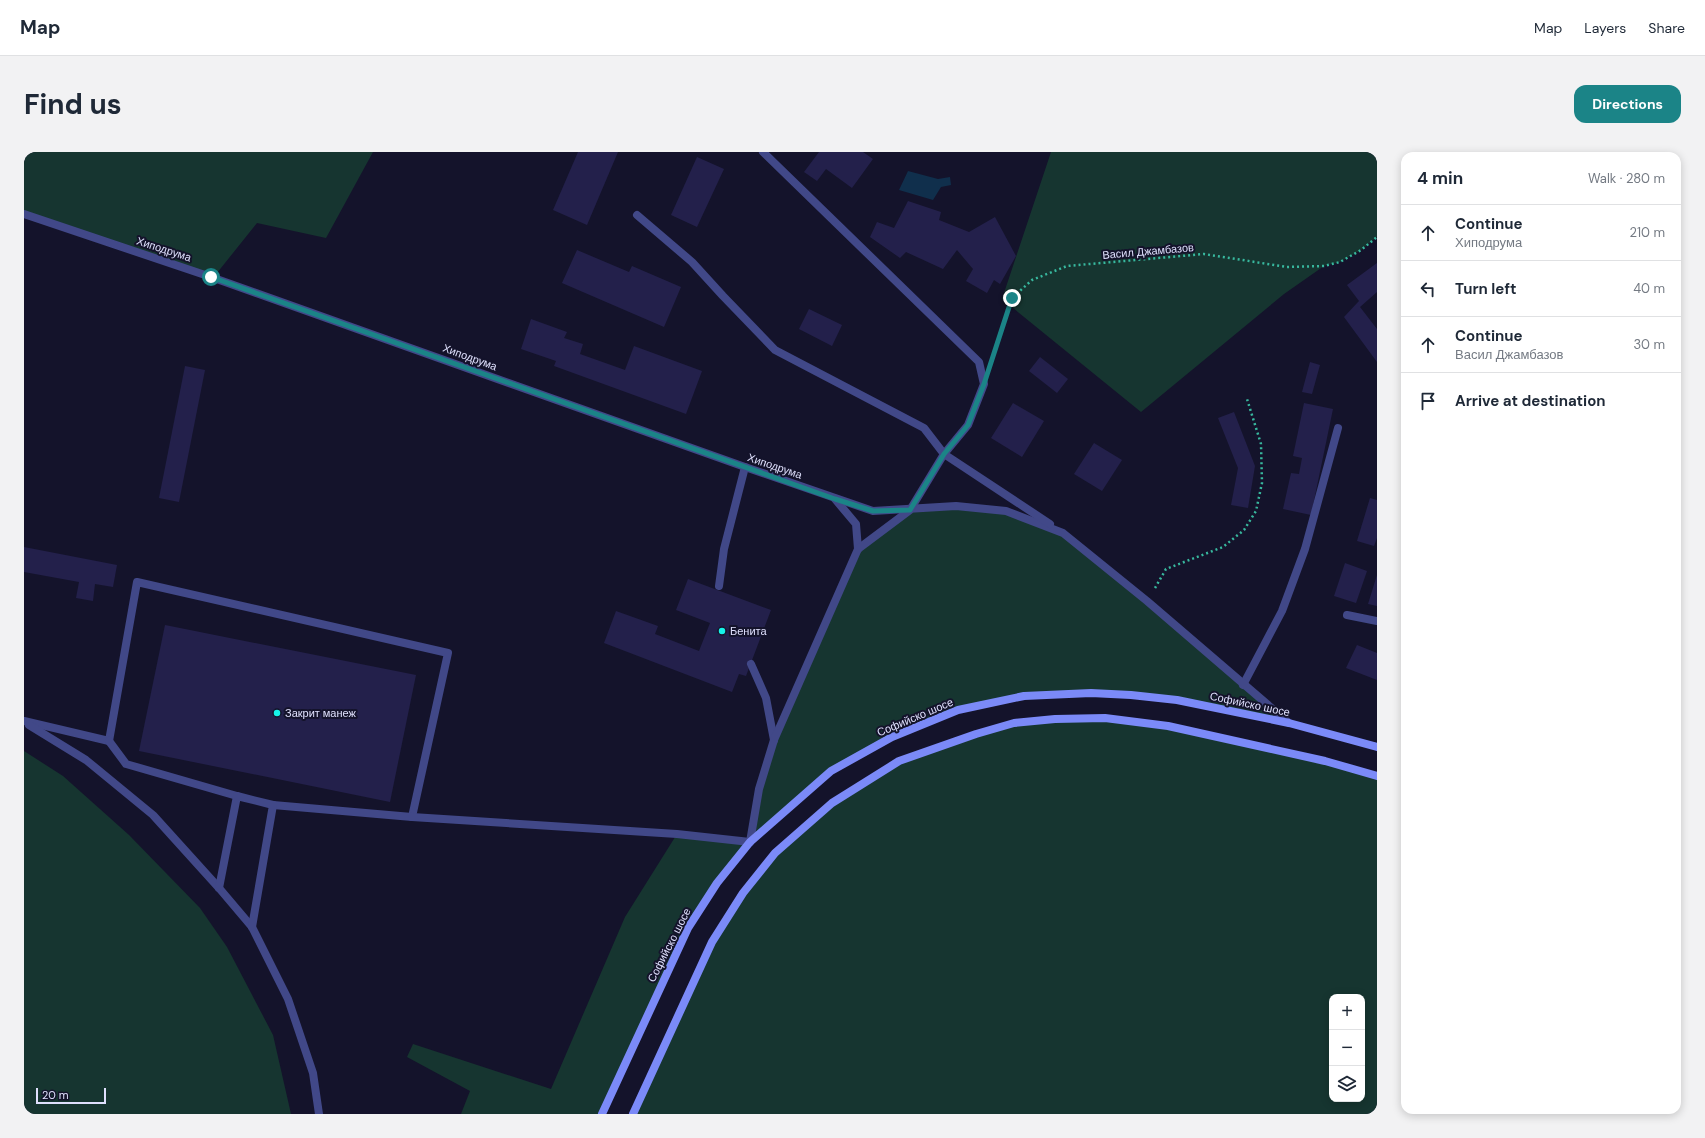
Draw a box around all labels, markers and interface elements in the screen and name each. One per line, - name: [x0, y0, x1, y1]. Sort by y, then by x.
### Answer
- text: Map: [20, 15, 60, 40]
- text: Map: [1534, 19, 1562, 37]
- text: Layers: [1584, 19, 1626, 37]
- text: Share: [1648, 19, 1685, 37]
- button: Directions: [1574, 85, 1681, 123]
- text: Find us: [24, 86, 122, 123]
- text: 4 min: [1417, 167, 1463, 189]
- text: Walk · 280 m: [1588, 170, 1665, 187]
- text: Continue: [1455, 214, 1523, 234]
- icon: ahead: [1417, 222, 1439, 244]
- text: 210 m: [1630, 224, 1665, 241]
- street label: Хиподрума: [135, 234, 194, 265]
- text: Хиподрума: [1455, 234, 1522, 251]
- street label: Васил Джамбазов: [1102, 240, 1194, 262]
- route start: [202, 268, 220, 286]
- icon: left: [1417, 278, 1439, 300]
- text: Turn left: [1455, 279, 1516, 299]
- text: 40 m: [1633, 280, 1665, 297]
- route end: [1003, 289, 1021, 307]
- text: Continue: [1455, 326, 1523, 346]
- icon: ahead: [1417, 334, 1439, 356]
- text: 30 m: [1633, 336, 1665, 353]
- street label: Хиподрума: [441, 341, 500, 374]
- text: Васил Джамбазов: [1455, 346, 1563, 363]
- icon: arrive: [1417, 390, 1439, 412]
- text: Arrive at destination: [1455, 391, 1606, 411]
- street label: Хиподрума: [746, 450, 805, 482]
- place label: Бенита: [730, 624, 767, 638]
- marker: Бенита: [717, 626, 727, 636]
- street label: Софийско шосе: [1209, 689, 1291, 719]
- street label: Софийско шосе: [875, 695, 955, 739]
- place label: Закрит манеж: [285, 706, 357, 720]
- marker: Закрит манеж: [272, 708, 282, 718]
- street label: Софийско шосе: [644, 906, 694, 984]
- map controls: [1329, 994, 1365, 1102]
- button: +: [1329, 994, 1365, 1030]
- button: −: [1329, 1030, 1365, 1066]
- button: layers: [1329, 1066, 1365, 1102]
- scale bar: [36, 1086, 106, 1105]
- text: 20 m: [42, 1088, 68, 1102]

